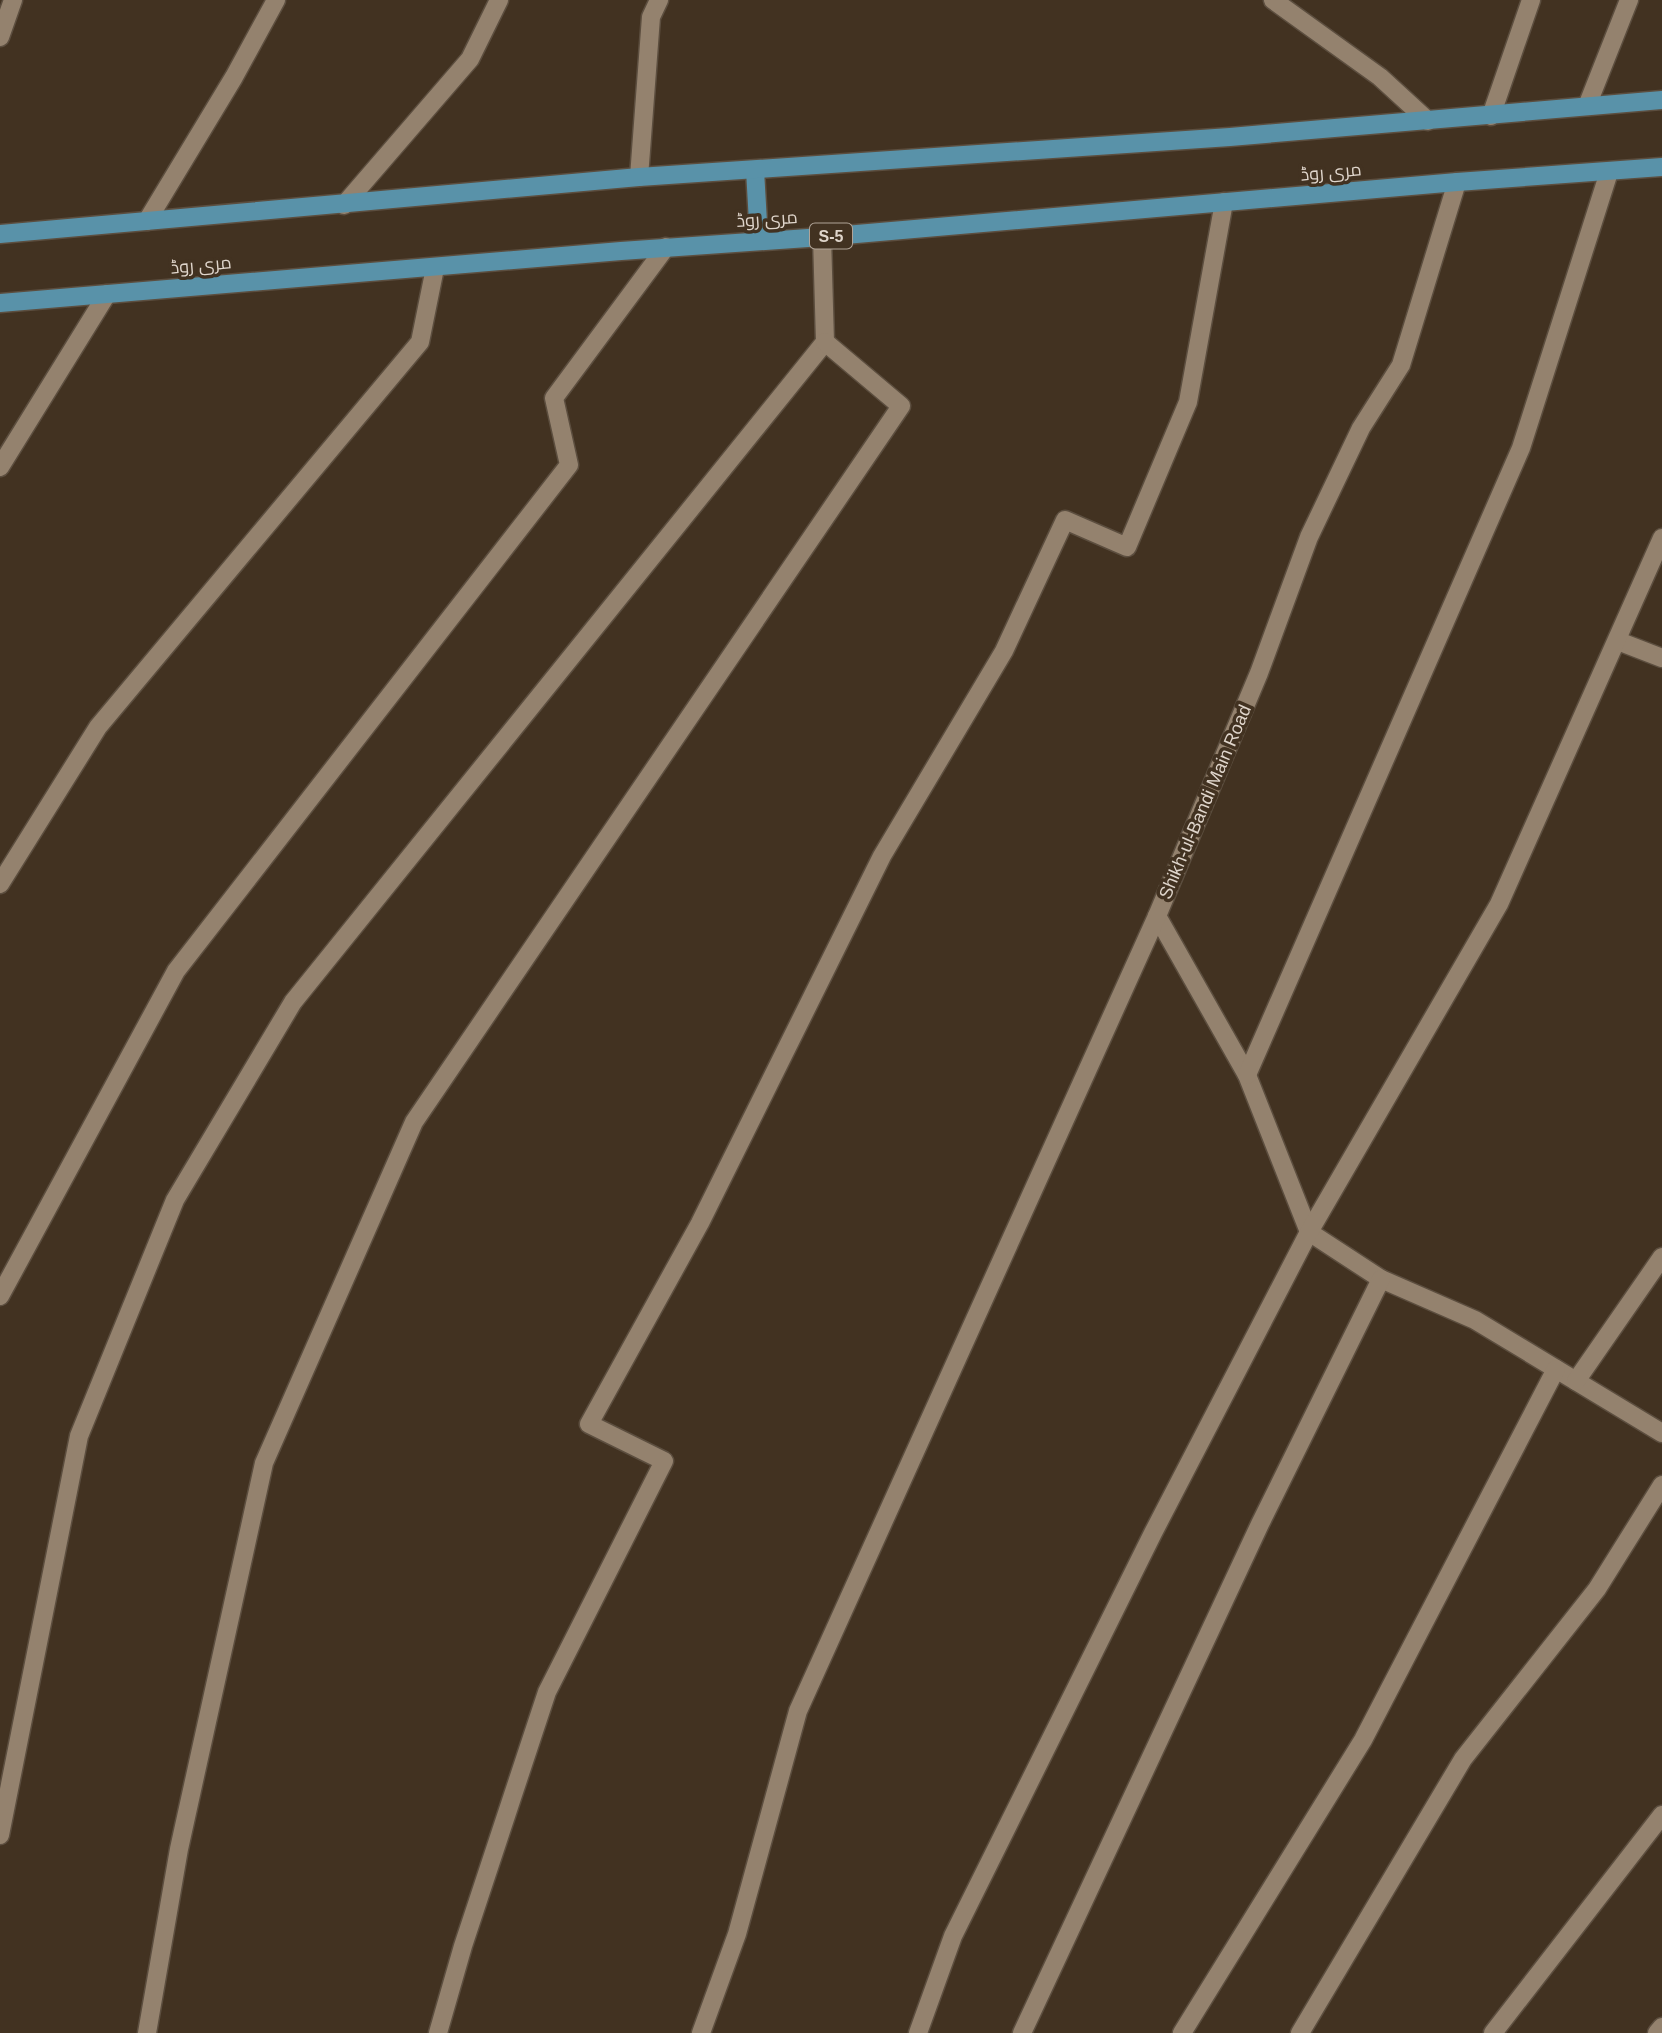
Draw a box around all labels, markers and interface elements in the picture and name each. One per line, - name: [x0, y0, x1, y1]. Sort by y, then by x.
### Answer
- street label: مری روڈ: [1300, 159, 1363, 186]
- street label: مری روڈ: [736, 207, 798, 232]
- road number: S-5: [810, 224, 852, 248]
- street label: مری روڈ: [170, 252, 233, 279]
- street label: Shikh-ul-Bandi Main Road: [1155, 702, 1255, 902]

